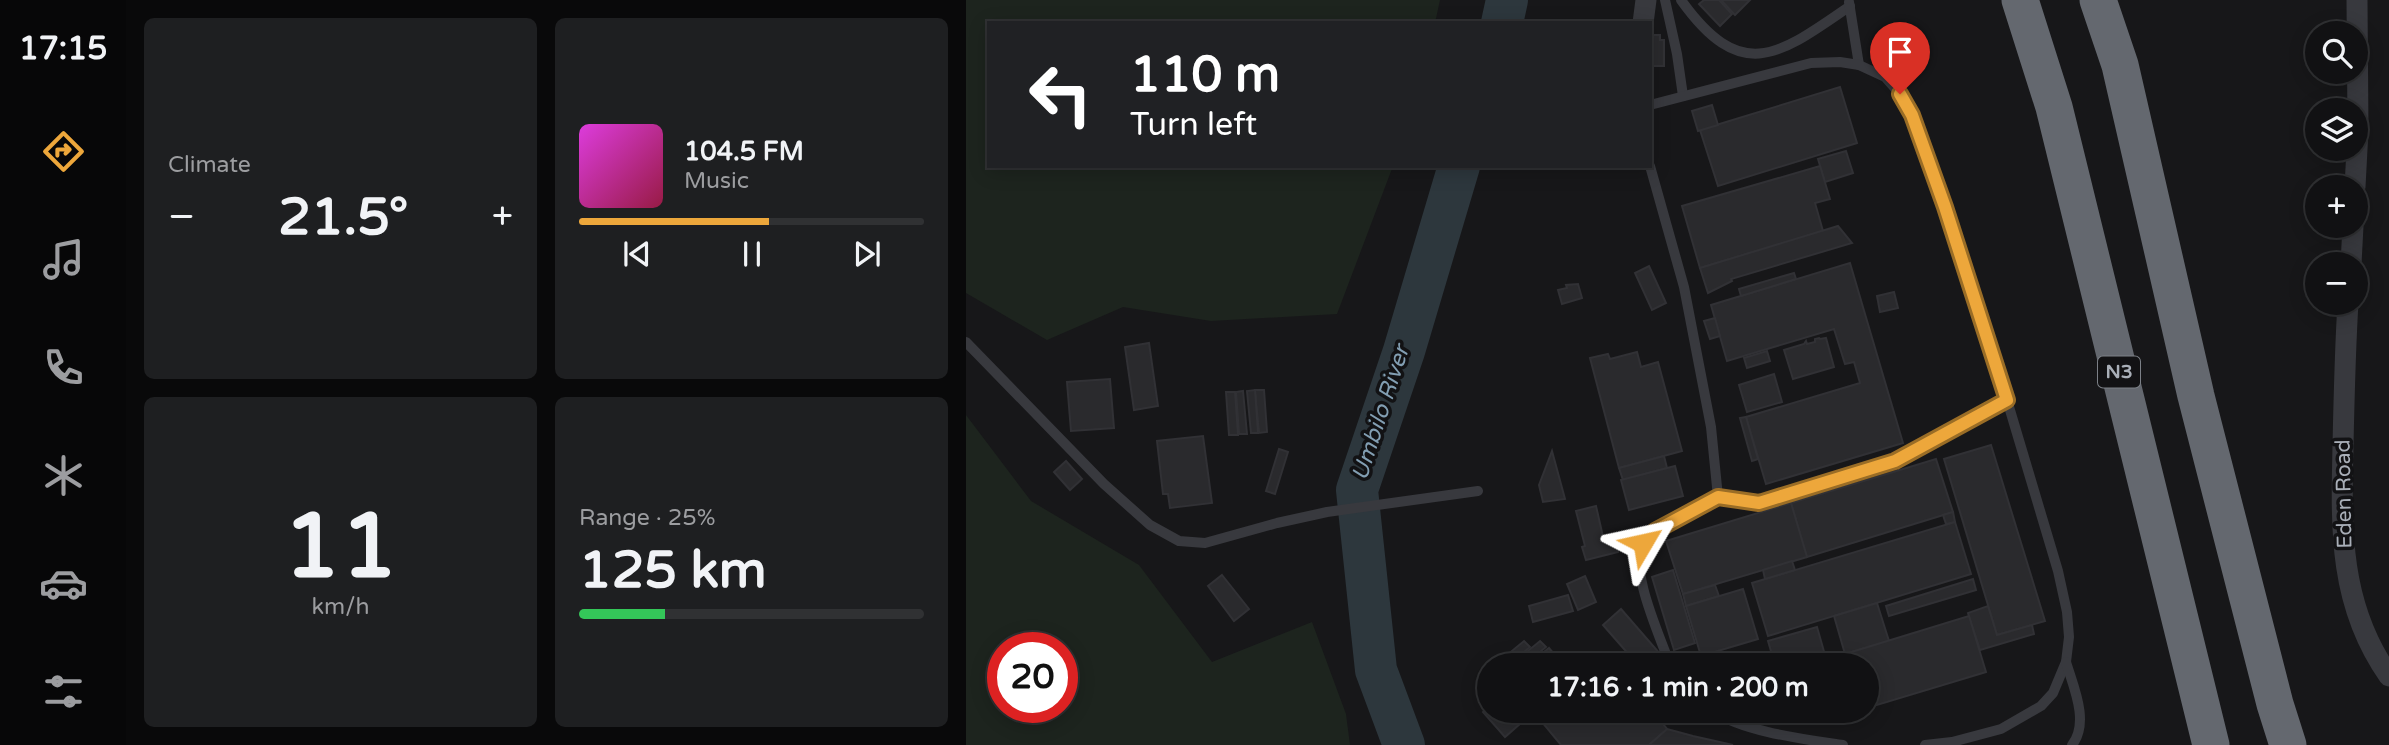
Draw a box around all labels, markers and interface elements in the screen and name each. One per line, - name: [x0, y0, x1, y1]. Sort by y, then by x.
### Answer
- map controls: [2305, 21, 2368, 315]
- button: search: [2305, 21, 2368, 84]
- pin: [1870, 22, 1930, 94]
- text: 17:15: [19, 30, 107, 68]
- icon: arrive: [1881, 33, 1919, 71]
- text: 110 m: [1130, 46, 1280, 105]
- icon: left: [1015, 49, 1106, 140]
- button: layers: [2305, 98, 2368, 161]
- text: Turn left: [1130, 106, 1257, 144]
- icon: directions: [39, 127, 88, 176]
- text: 104.5 FM: [684, 136, 804, 167]
- text: Climate: [168, 151, 251, 179]
- text: Music: [684, 167, 749, 195]
- button: +: [2305, 175, 2368, 238]
- text: 21.5°: [278, 186, 408, 249]
- text: −: [168, 194, 195, 240]
- text: +: [492, 194, 513, 240]
- icon: music: [39, 235, 88, 284]
- icon: previous: [618, 235, 656, 273]
- icon: pause: [733, 235, 771, 273]
- icon: next: [848, 235, 886, 273]
- button: −: [2305, 252, 2368, 315]
- water label: Umbilo River: [1346, 339, 1417, 484]
- icon: phone: [39, 343, 88, 392]
- road number: N3: [2098, 356, 2140, 388]
- street label: Eden Road: [2331, 439, 2357, 549]
- icon: climate: [39, 451, 88, 500]
- text: 11: [283, 492, 398, 602]
- text: Range · 25%: [579, 504, 715, 532]
- position arrow: [1606, 506, 1680, 580]
- text: 125 km: [579, 539, 767, 602]
- icon: car: [39, 559, 88, 608]
- text: km/h: [312, 593, 369, 621]
- speed limit sign: 20: [987, 632, 1078, 723]
- icon: filters: [39, 667, 88, 716]
- text: 17:16 · 1 min · 200 m: [1547, 672, 1809, 703]

